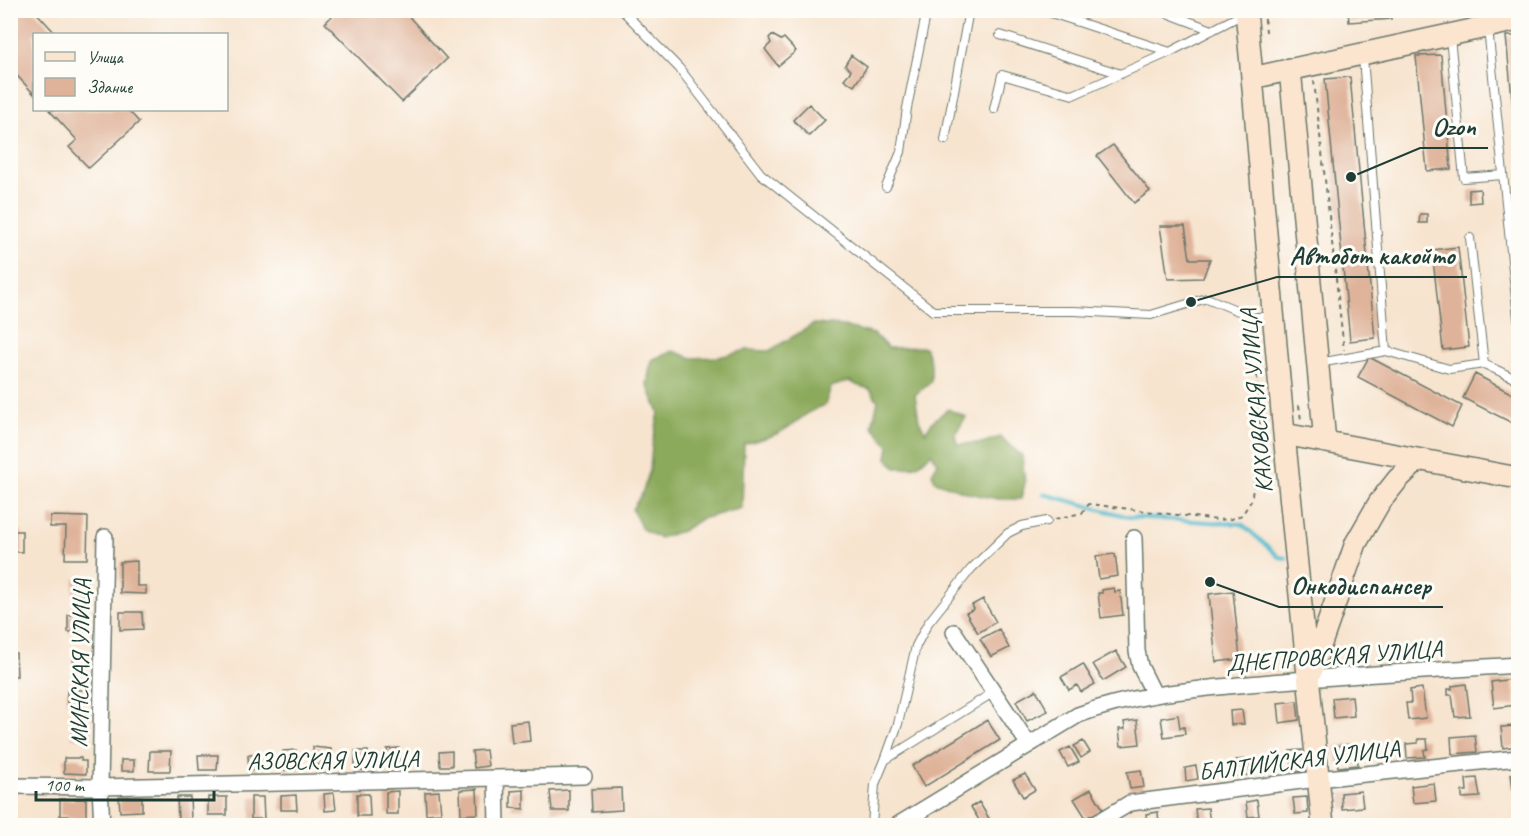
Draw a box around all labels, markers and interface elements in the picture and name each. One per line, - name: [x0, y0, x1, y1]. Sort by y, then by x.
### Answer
- legend: [33, 33, 228, 111]
- text: Улица: [87, 46, 124, 68]
- text: Здание: [87, 76, 133, 98]
- callout: Ozon: [1420, 104, 1488, 148]
- text: Ozon: [1432, 110, 1477, 143]
- callout: Автобот какойто: [1277, 233, 1467, 277]
- text: Автобот какойто: [1290, 239, 1456, 272]
- street label: КАХОВСКАЯ УЛИЦА: [1233, 307, 1279, 494]
- callout: Онкодиспансер: [1279, 563, 1443, 607]
- text: Онкодиспансер: [1291, 569, 1433, 602]
- street label: МИНСКАЯ УЛИЦА: [64, 578, 96, 747]
- street label: ДНЕПРОВСКАЯ УЛИЦА: [1225, 633, 1444, 679]
- street label: БАЛТИЙСКАЯ УЛИЦА: [1197, 733, 1402, 787]
- street label: АЗОВСКАЯ УЛИЦА: [247, 743, 420, 776]
- scale bar: [36, 764, 214, 802]
- text: 100 m: [45, 774, 86, 796]

